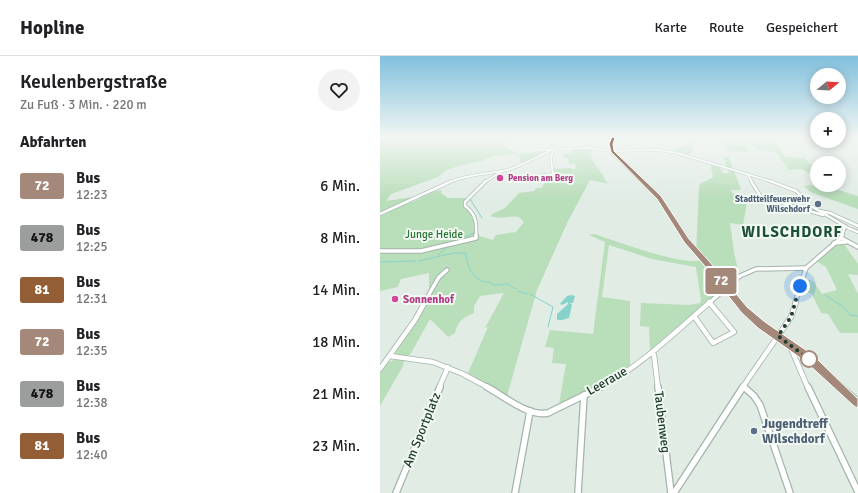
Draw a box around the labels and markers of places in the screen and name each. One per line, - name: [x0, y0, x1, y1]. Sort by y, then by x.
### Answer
- marker: Pension am Berg: [495, 173, 505, 183]
- place label: Pension am Berg: [508, 173, 573, 184]
- place label: Stadtteilfeuerwehr Wilschdorf: [735, 194, 811, 215]
- marker: Stadtteilfeuerwehr Wilschdorf: [813, 199, 823, 209]
- place label: Sonnenhof: [403, 293, 455, 306]
- marker: Sonnenhof: [390, 294, 400, 304]
- unlabelled marker: [800, 350, 818, 368]
- place label: Jugendtreff Wilschdorf: [762, 416, 829, 447]
- marker: Jugendtreff Wilschdorf: [749, 426, 759, 436]

